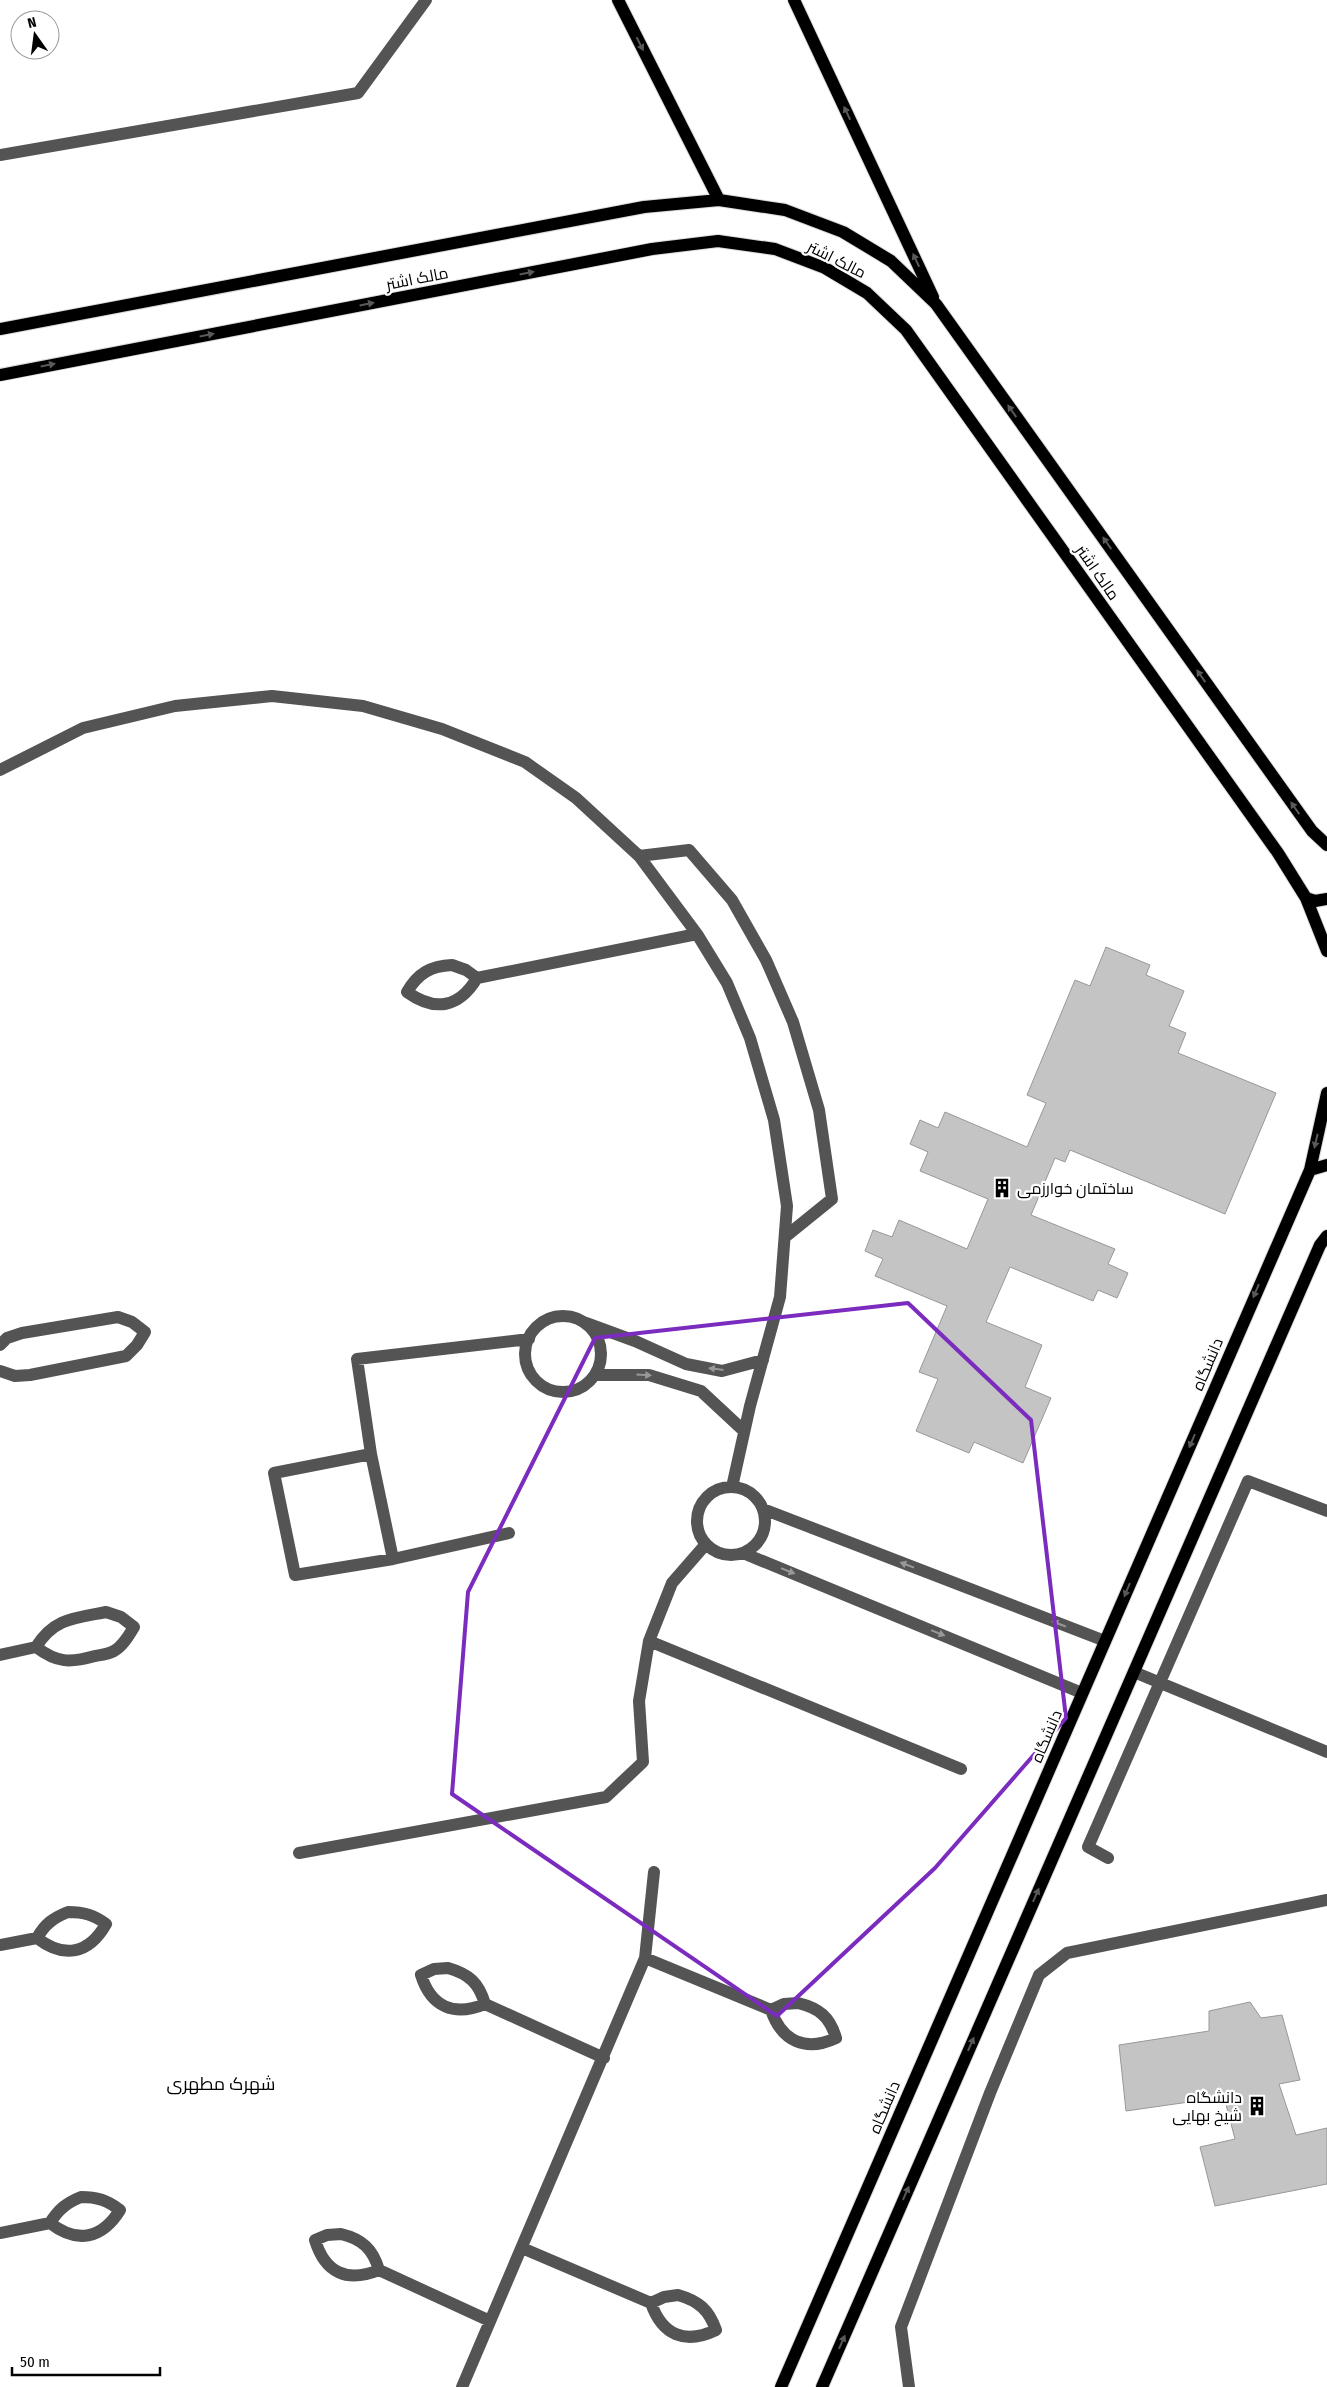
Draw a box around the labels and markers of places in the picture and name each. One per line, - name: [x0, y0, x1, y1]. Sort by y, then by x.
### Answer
- building icon: ساختمان خوارزمی: [991, 1177, 1013, 1199]
- place label: ساختمان خوارزمی: [1017, 1179, 1134, 1199]
- place label: دانشگاه شیخ بهایی: [1172, 2088, 1242, 2127]
- building icon: دانشگاه شیخ بهایی: [1246, 2095, 1268, 2117]

